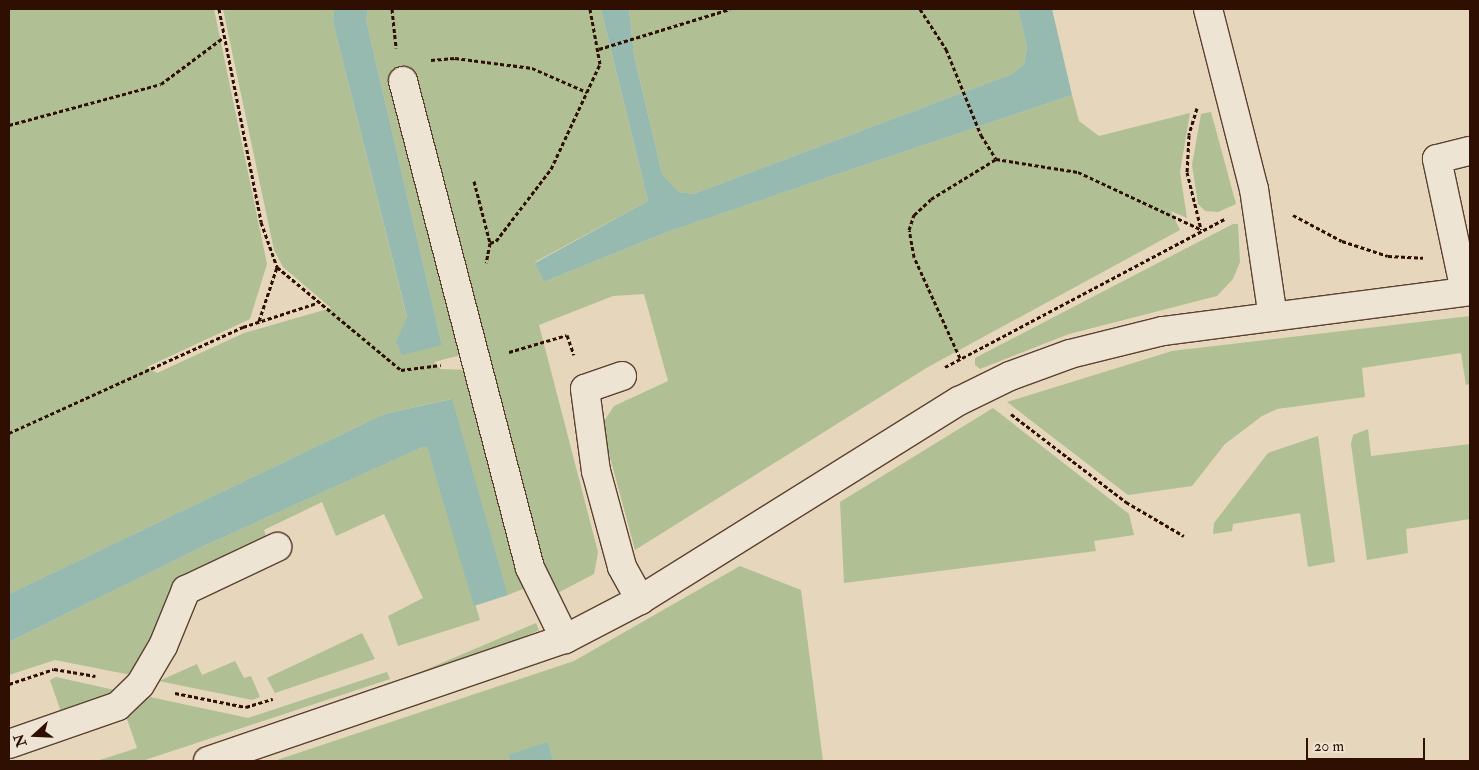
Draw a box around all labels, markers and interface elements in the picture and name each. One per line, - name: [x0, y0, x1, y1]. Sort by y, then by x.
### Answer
- north arrow: [10, 710, 60, 760]
- scale bar: [1309, 728, 1428, 760]
- text: N: [10, 732, 31, 749]
- text: 20 m: [1314, 737, 1344, 756]

